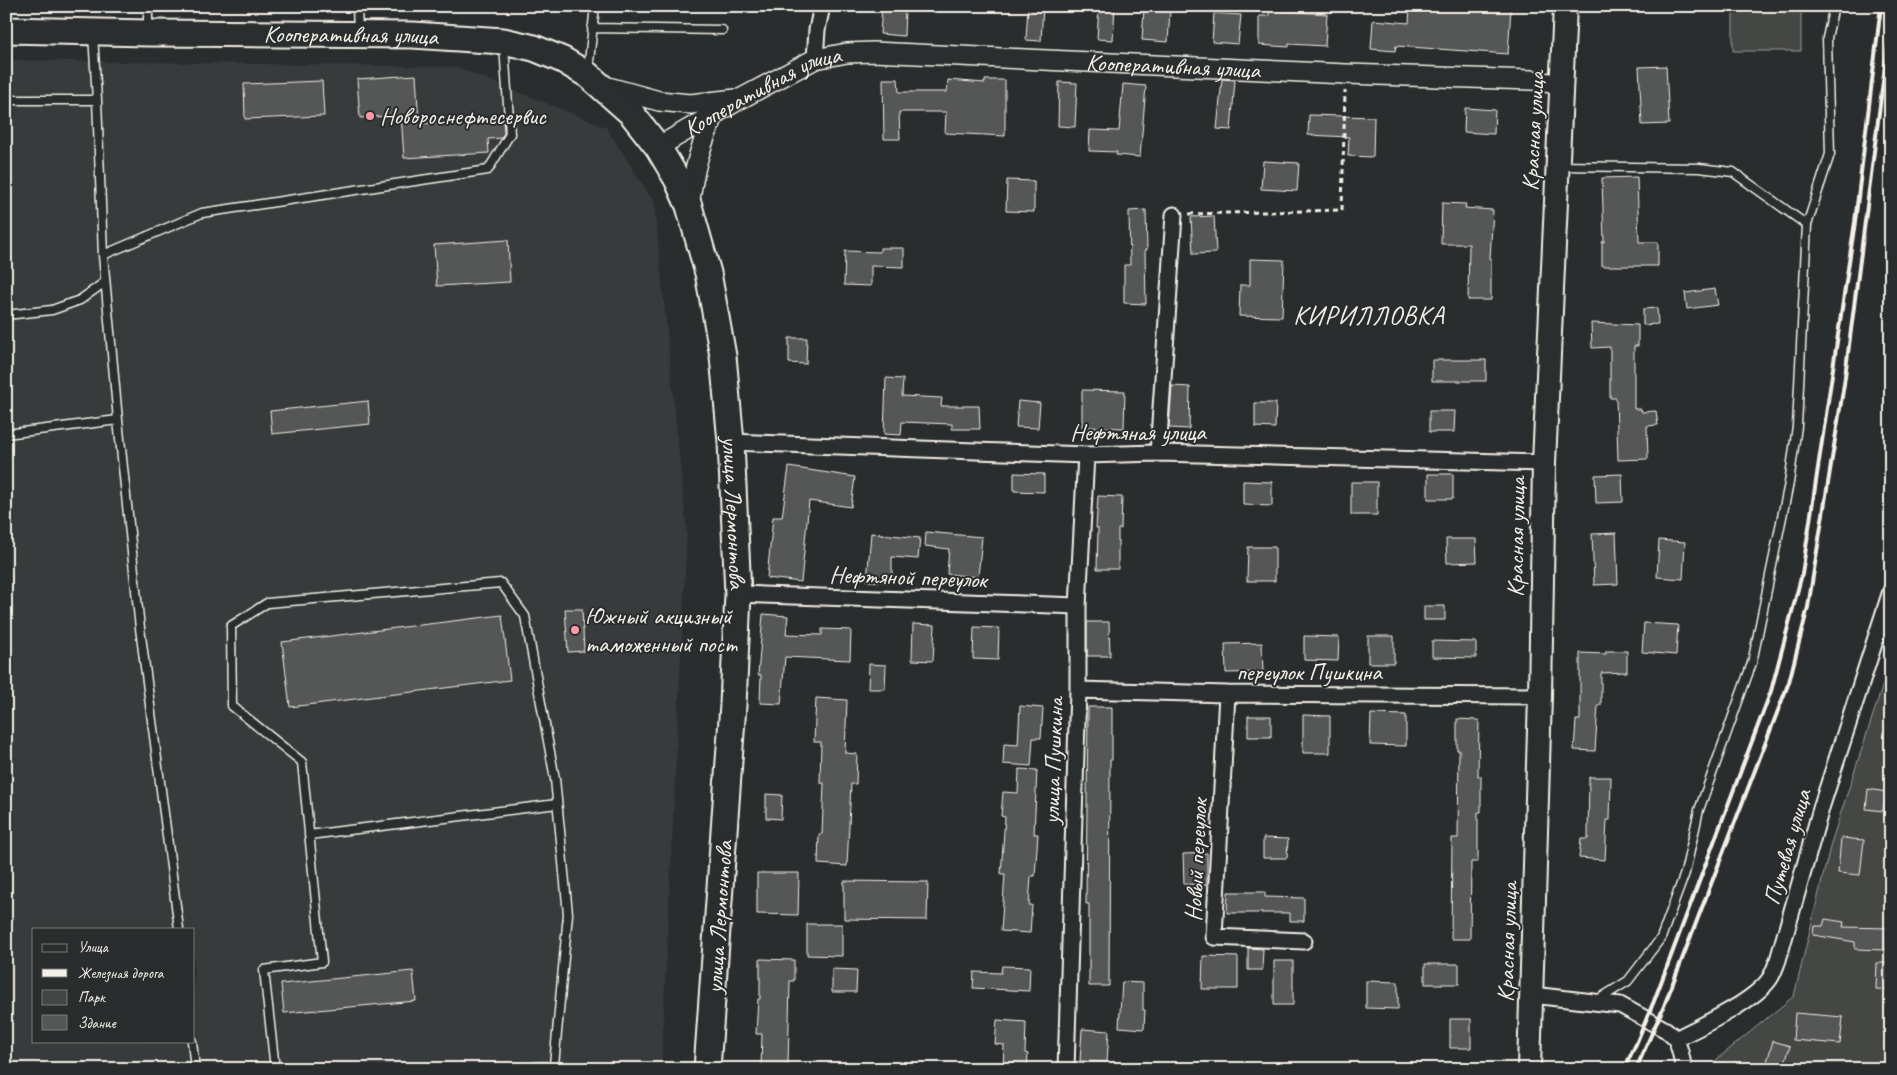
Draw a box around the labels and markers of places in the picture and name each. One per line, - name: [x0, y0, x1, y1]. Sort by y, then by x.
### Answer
- place label: Новороснефтесервис: [380, 101, 547, 131]
- marker: Новороснефтесервис: [364, 110, 376, 122]
- place label: Южный акцизный таможенный пост: [585, 601, 738, 659]
- marker: Южный акцизный таможенный пост: [569, 624, 581, 636]

